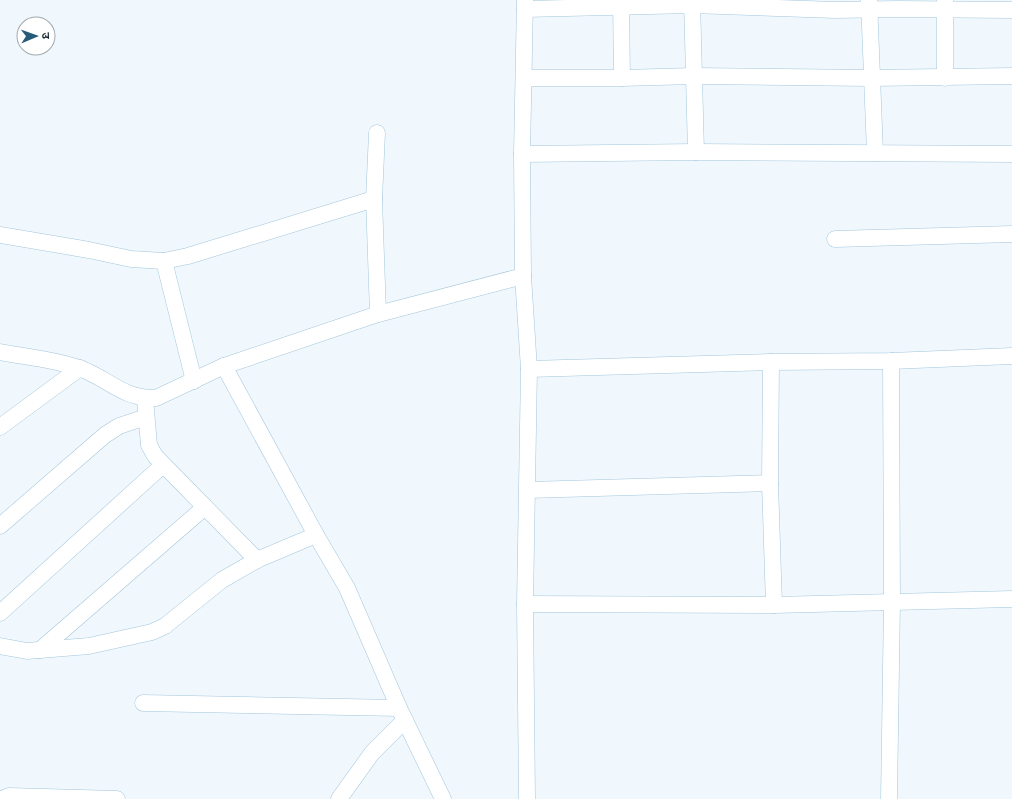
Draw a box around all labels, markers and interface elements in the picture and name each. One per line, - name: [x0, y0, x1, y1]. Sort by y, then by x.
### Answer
- north arrow: [16, 16, 56, 56]
- text: उ: [39, 32, 52, 40]

